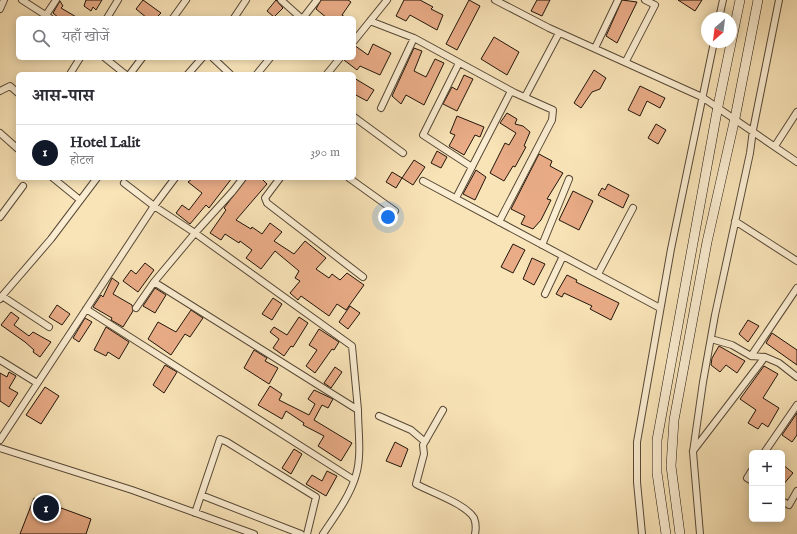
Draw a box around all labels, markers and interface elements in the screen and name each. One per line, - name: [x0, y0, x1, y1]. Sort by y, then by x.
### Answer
- north arrow: [701, 12, 737, 48]
- search box: [16, 16, 356, 60]
- icon: search: [30, 27, 52, 49]
- text: यहाँ खोजें: [62, 27, 109, 46]
- text: आस-पास: [32, 86, 94, 107]
- text: Hotel Lalit: [70, 133, 141, 152]
- text: 1: [43, 144, 47, 161]
- text: 390 m: [310, 144, 340, 161]
- text: होटल: [70, 152, 94, 169]
- your location: [378, 207, 398, 227]
- map controls: [749, 450, 785, 522]
- button: +: [749, 450, 785, 486]
- button: −: [749, 486, 785, 522]
- pin: 1: [33, 493, 59, 523]

